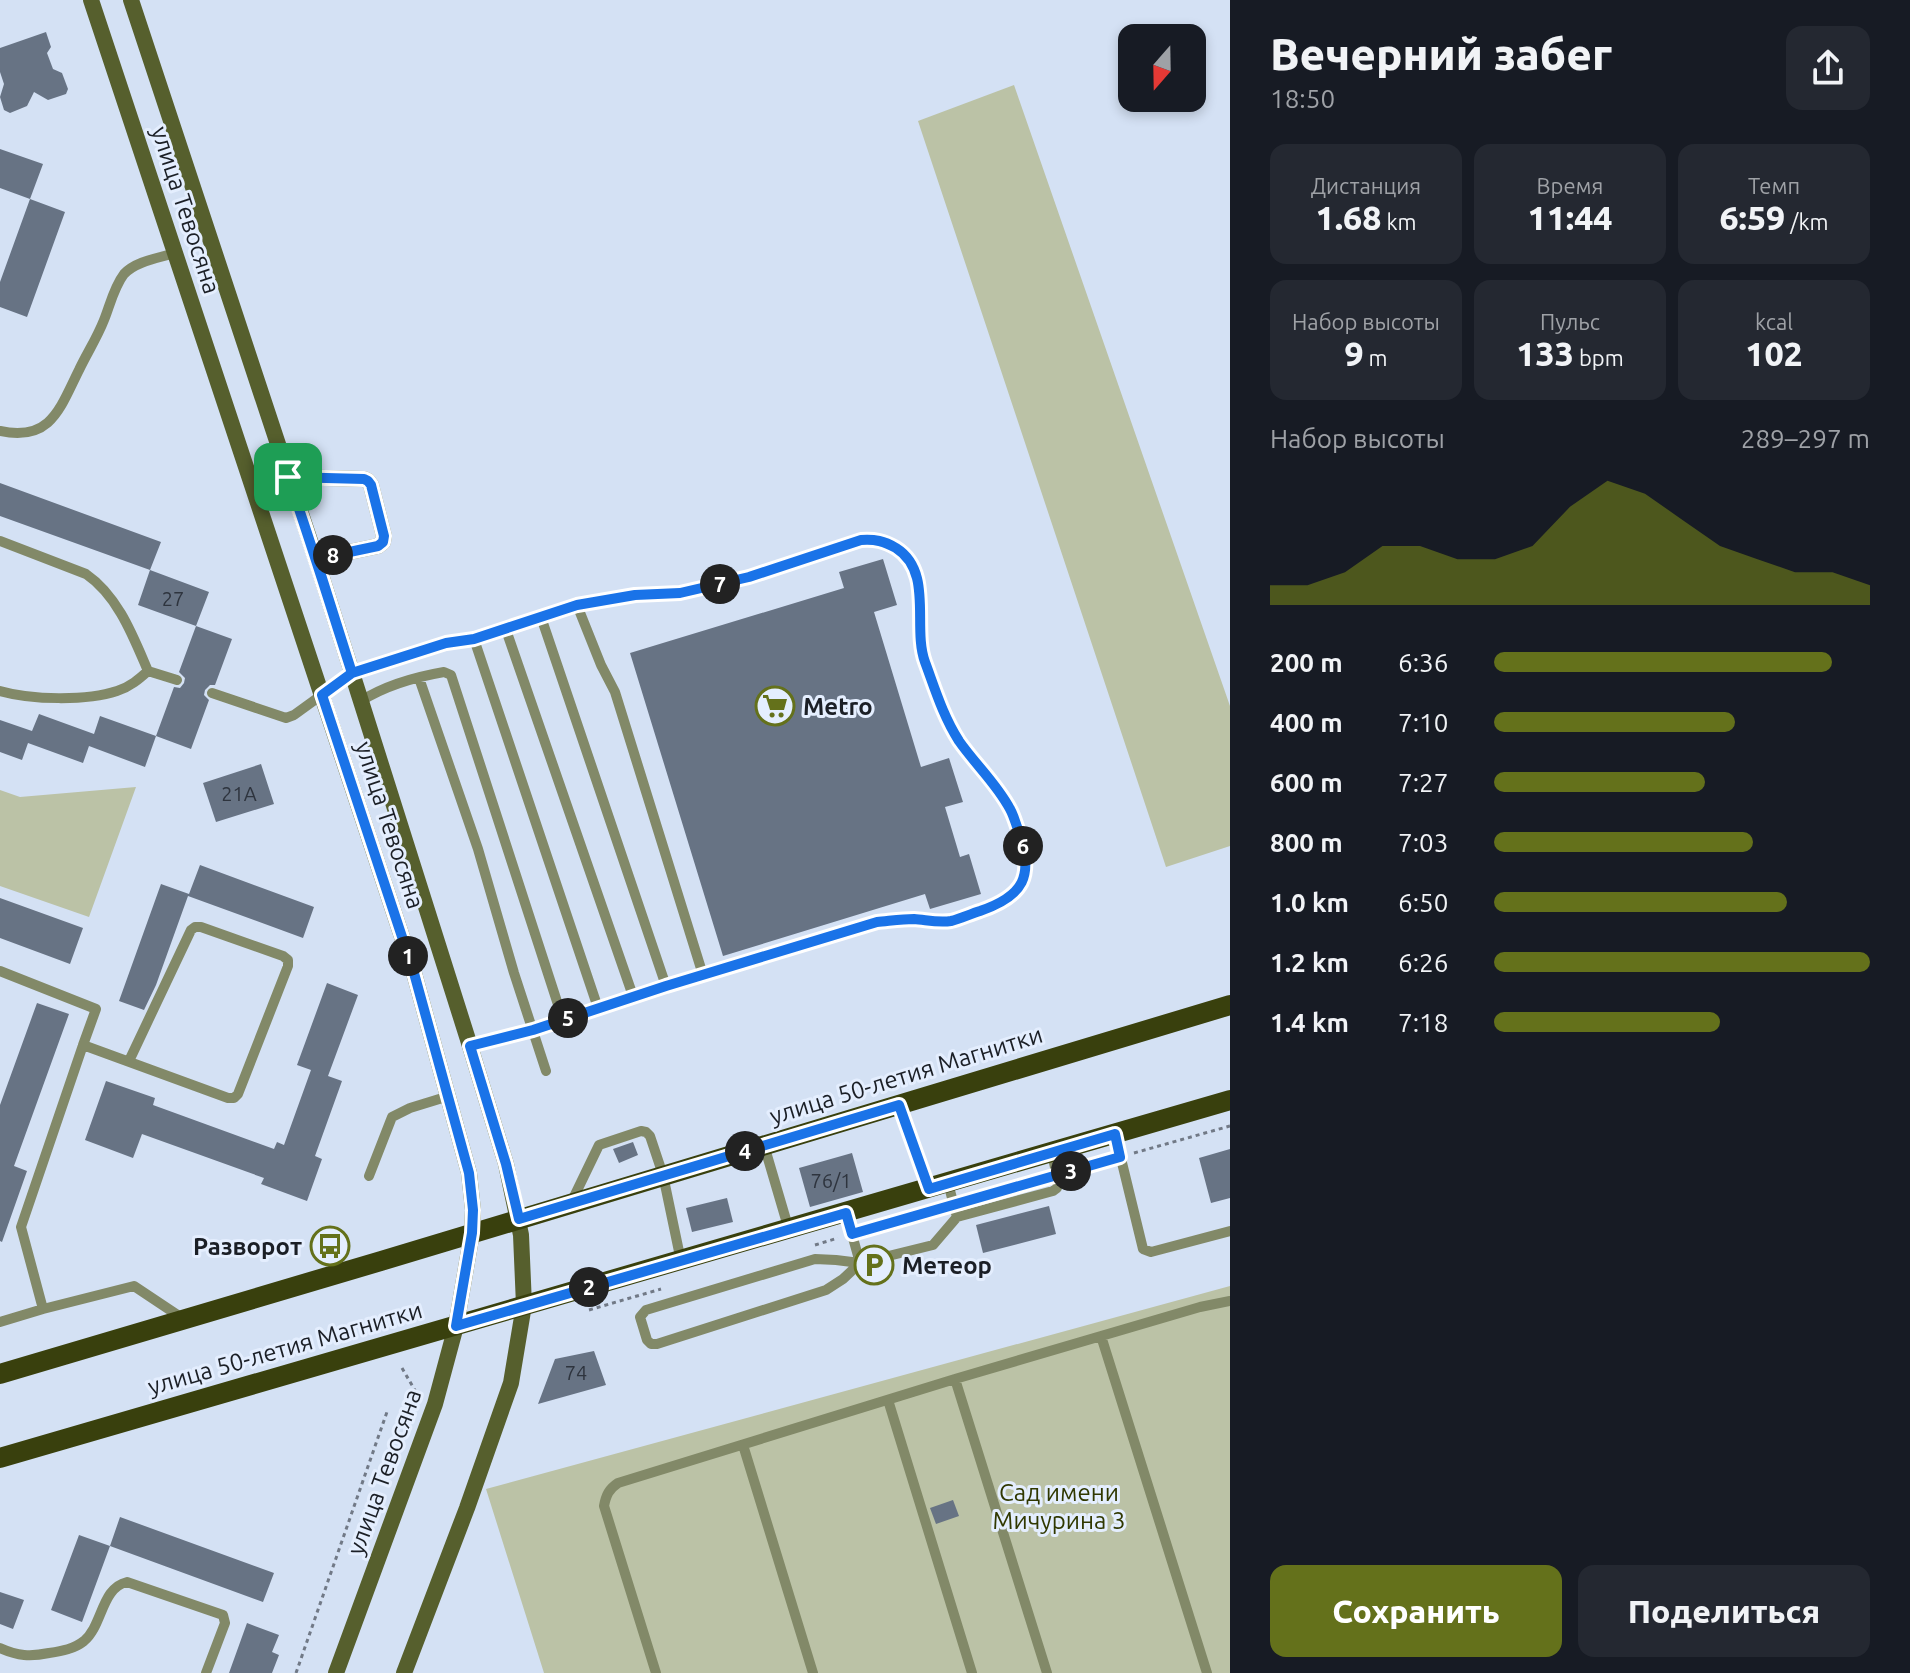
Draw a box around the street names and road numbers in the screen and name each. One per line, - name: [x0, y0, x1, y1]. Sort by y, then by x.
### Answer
- street label: улица Тевосяна: [146, 123, 226, 297]
- street label: улица Тевосяна: [350, 738, 430, 912]
- street label: улица 50-летия Магнитки: [766, 1021, 1046, 1129]
- street label: улица 50-летия Магнитки: [145, 1296, 425, 1400]
- street label: улица Тевосяна: [341, 1385, 427, 1559]

